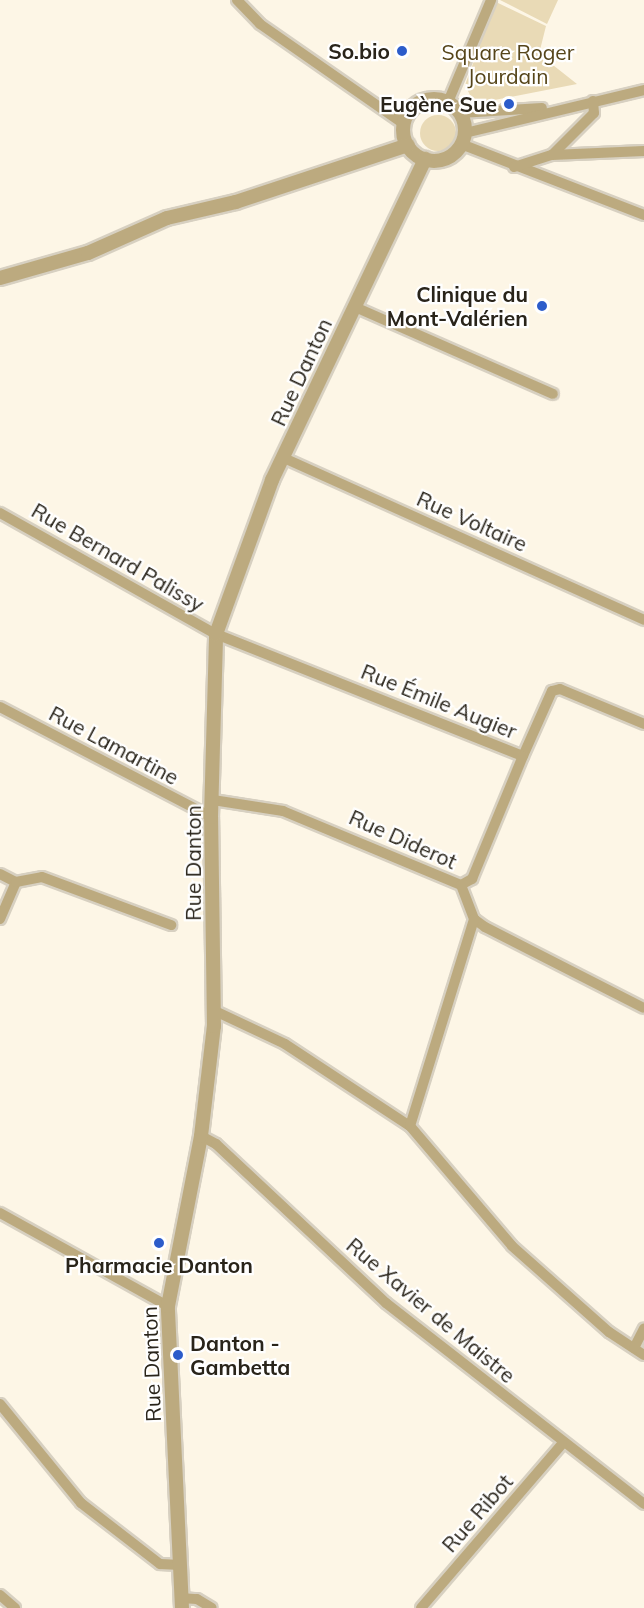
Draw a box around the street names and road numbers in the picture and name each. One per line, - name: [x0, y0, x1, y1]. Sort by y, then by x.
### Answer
- street label: Rue Danton: [265, 314, 337, 430]
- street label: Rue Voltaire: [413, 486, 531, 556]
- street label: Rue Bernard Palissy: [27, 497, 209, 617]
- street label: Rue Émile Augier: [358, 658, 520, 744]
- street label: Rue Lamartine: [45, 700, 183, 790]
- street label: Rue Diderot: [345, 804, 461, 874]
- street label: Rue Danton: [180, 805, 206, 921]
- street label: Rue Xavier de Maistre: [342, 1232, 520, 1388]
- street label: Rue Danton: [136, 1306, 166, 1422]
- street label: Rue Ribot: [436, 1469, 518, 1557]

